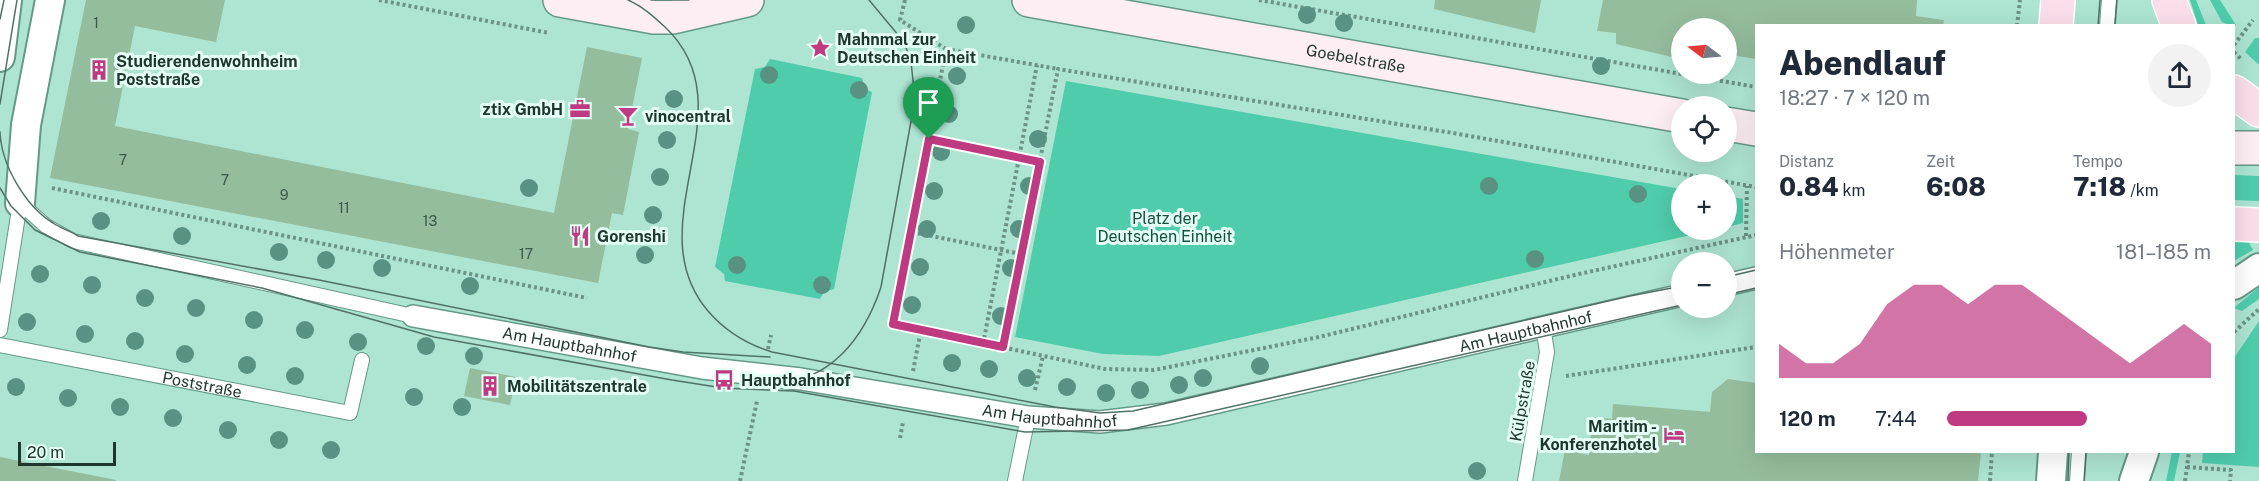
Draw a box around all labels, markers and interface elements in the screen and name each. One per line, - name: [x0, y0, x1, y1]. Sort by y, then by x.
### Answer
- house number: 1: [93, 15, 99, 31]
- north arrow: [1671, 18, 1737, 84]
- map controls: [1671, 18, 1737, 318]
- place label: Mahnmal zur Deutschen Einheit: [837, 30, 977, 67]
- place icon: Mahnmal zur Deutschen Einheit: [808, 36, 832, 60]
- street label: Goebelstraße: [1305, 40, 1407, 77]
- text: Abendlauf: [1779, 44, 1946, 82]
- button: share: [2148, 44, 2211, 107]
- place label: Studierendenwohnheim Poststraße: [116, 52, 298, 89]
- building icon: Studierendenwohnheim Poststraße: [87, 58, 111, 82]
- pin: [903, 77, 954, 139]
- icon: arrive: [912, 86, 945, 119]
- text: 18:27 · 7 × 120 m: [1779, 86, 1930, 110]
- button: locate: [1671, 96, 1737, 162]
- office icon: ztix GmbH: [568, 97, 592, 121]
- place label: ztix GmbH: [483, 100, 563, 119]
- bar icon: vinocentral: [616, 104, 640, 128]
- place label: vinocentral: [645, 107, 731, 126]
- house number: 7: [119, 152, 127, 168]
- text: Distanz: [1779, 152, 1834, 171]
- text: Zeit: [1926, 152, 1955, 171]
- text: Tempo: [2073, 152, 2123, 171]
- text: 0.84: [1779, 171, 1839, 202]
- text: 6:08: [1926, 171, 1986, 202]
- text: 7:18: [2073, 171, 2126, 202]
- house number: 7: [221, 172, 229, 188]
- button: +: [1671, 174, 1737, 240]
- text: km: [1839, 181, 1865, 200]
- text: /km: [2126, 181, 2159, 200]
- house number: 9: [280, 187, 289, 203]
- house number: 11: [338, 200, 350, 216]
- park label: Platz der Deutschen Einheit: [1097, 209, 1233, 246]
- house number: 13: [423, 213, 437, 229]
- restaurant icon: Gorenshi: [568, 224, 592, 248]
- place label: Gorenshi: [597, 227, 666, 246]
- text: Höhenmeter: [1779, 240, 1895, 264]
- text: 181–185 m: [2116, 240, 2211, 264]
- house number: 17: [519, 246, 533, 262]
- button: −: [1671, 252, 1737, 318]
- street label: Am Hauptbahnhof: [1457, 307, 1594, 356]
- street label: Am Hauptbahnhof: [501, 323, 638, 366]
- street label: Külpstraße: [1506, 359, 1539, 443]
- street label: Poststraße: [161, 368, 244, 402]
- bus stop icon: Hauptbahnhof: [712, 368, 736, 392]
- place label: Hauptbahnhof: [741, 371, 851, 390]
- building icon: Mobilitätszentrale: [478, 374, 502, 398]
- place label: Mobilitätszentrale: [507, 377, 647, 396]
- street label: Am Hauptbahnhof: [981, 400, 1119, 432]
- text: 120 m: [1779, 407, 1836, 431]
- text: 7:44: [1875, 407, 1917, 431]
- place label: Maritim - Konferenzhotel: [1539, 417, 1657, 454]
- hotel icon: Maritim - Konferenzhotel: [1662, 423, 1686, 447]
- scale bar: [18, 439, 116, 466]
- text: 20 m: [27, 443, 64, 462]

